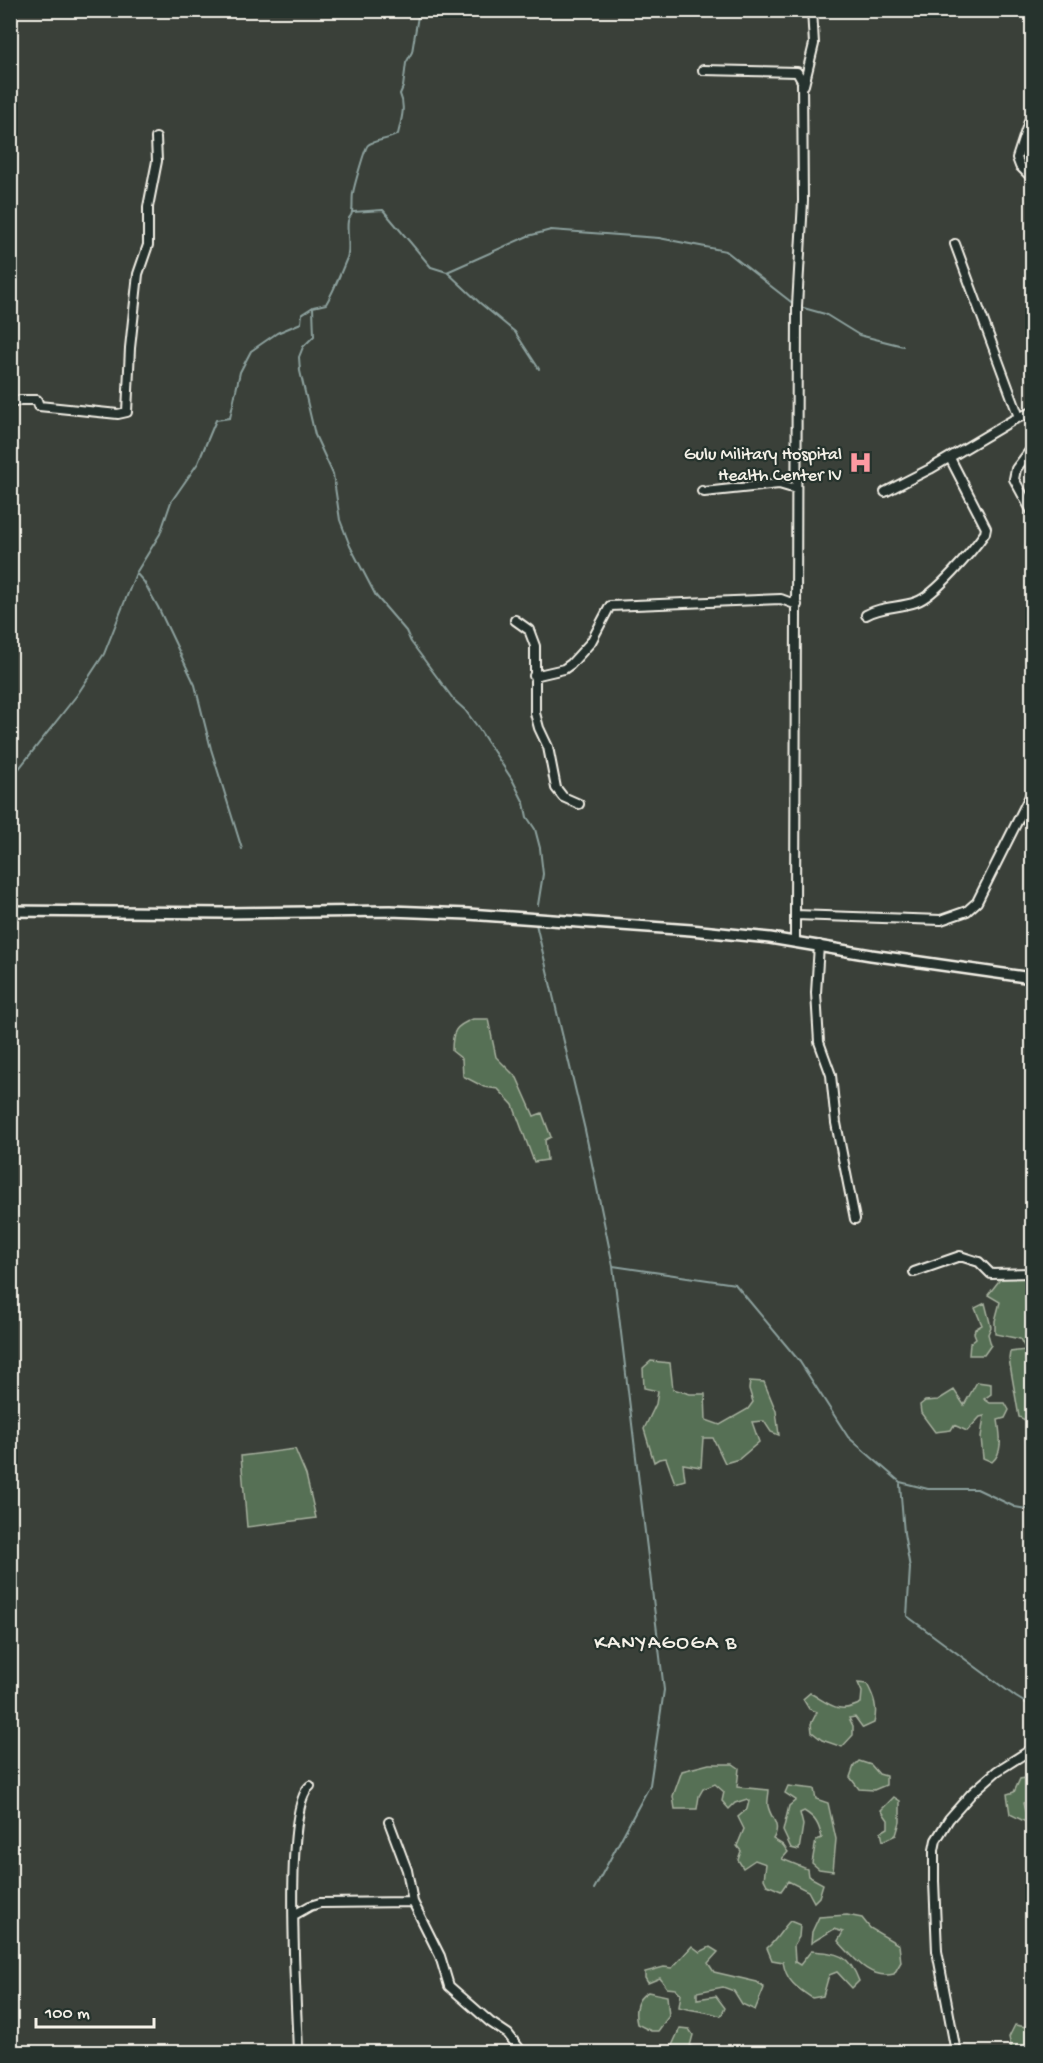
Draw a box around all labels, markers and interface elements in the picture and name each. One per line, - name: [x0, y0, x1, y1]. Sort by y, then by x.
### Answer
- place label: Gulu Military Hospital Health Center IV: [684, 445, 842, 487]
- hospital icon: Gulu Military Hospital Health Center IV: [847, 450, 873, 476]
- district label: KANYAGOGA B: [594, 1632, 738, 1657]
- scale bar: [36, 1991, 154, 2029]
- text: 100 m: [44, 2004, 90, 2025]

